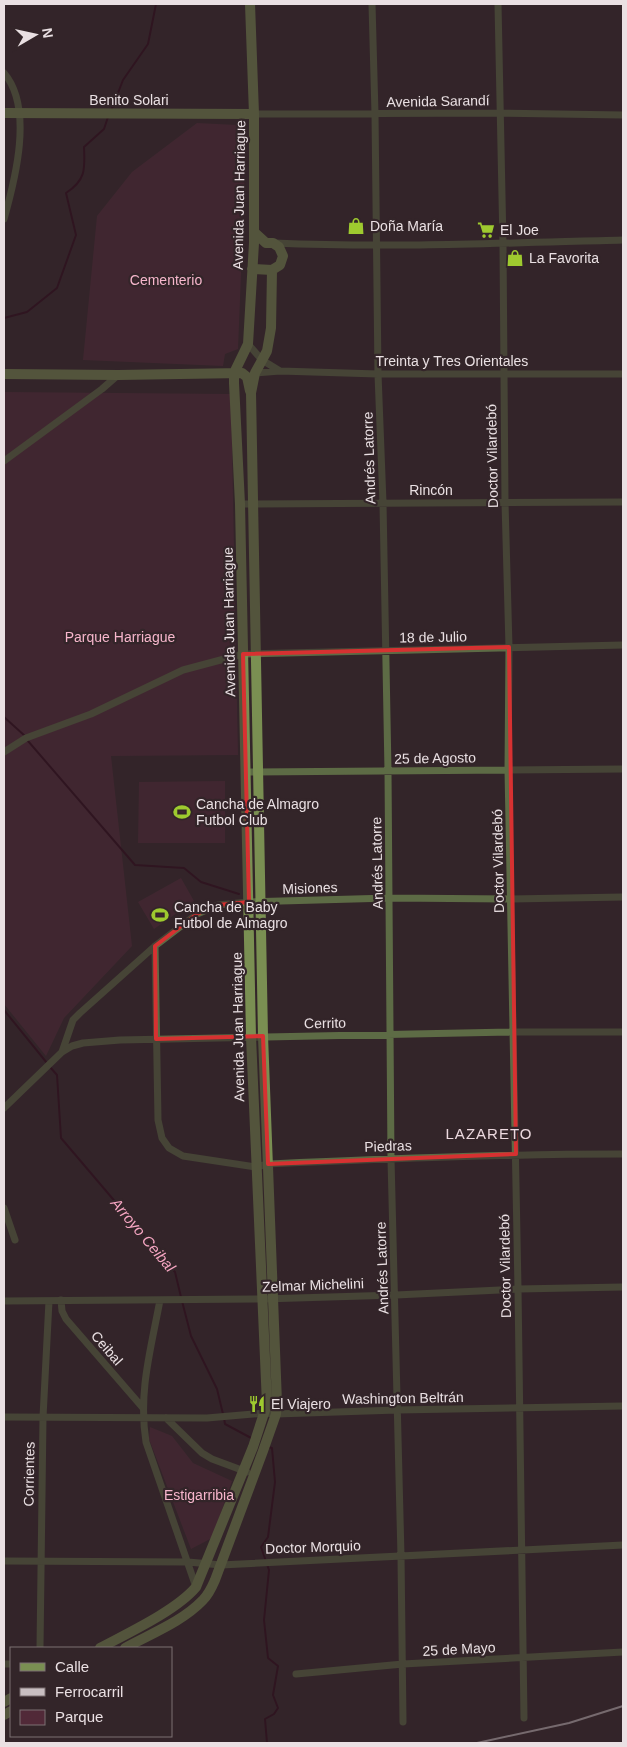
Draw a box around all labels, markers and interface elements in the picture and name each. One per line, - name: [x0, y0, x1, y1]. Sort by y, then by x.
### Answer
- north arrow: [10, 10, 60, 60]
- text: N: [39, 27, 57, 39]
- street label: Benito Solari: [89, 92, 169, 108]
- street label: Avenida Sarandí: [386, 92, 490, 110]
- street label: Avenida Juan Harriague: [230, 120, 248, 270]
- shop icon: Doña María: [346, 216, 366, 236]
- place label: Doña María: [370, 218, 443, 234]
- supermarket icon: El Joe: [476, 220, 496, 240]
- place label: El Joe: [500, 222, 539, 238]
- shop icon: La Favorita: [505, 248, 525, 268]
- place label: La Favorita: [529, 250, 599, 266]
- park label: Cementerio: [130, 272, 202, 288]
- street label: Treinta y Tres Orientales: [376, 353, 528, 369]
- street label: Doctor Vilardebó: [483, 404, 501, 508]
- street label: Andrés Latorre: [359, 411, 379, 505]
- street label: Rincón: [409, 482, 453, 498]
- street label: Avenida Juan Harriague: [220, 547, 238, 697]
- street label: 18 de Julio: [399, 628, 467, 646]
- park label: Parque Harriague: [65, 629, 175, 645]
- street label: 25 de Agosto: [394, 749, 476, 767]
- place label: Cancha de Almagro Futbol Club: [196, 796, 319, 828]
- sports icon: Cancha de Almagro Futbol Club: [172, 802, 192, 822]
- street label: Doctor Vilardebó: [489, 809, 507, 913]
- street label: Andrés Latorre: [368, 816, 386, 909]
- street label: Misiones: [282, 879, 338, 897]
- place label: Cancha de Baby Futbol de Almagro: [174, 899, 288, 931]
- sports icon: Cancha de Baby Futbol de Almagro: [150, 905, 170, 925]
- street label: Avenida Juan Harriague: [229, 952, 247, 1102]
- street label: Cerrito: [304, 1015, 346, 1031]
- district label: LAZARETO: [446, 1125, 532, 1142]
- street label: Piedras: [364, 1137, 412, 1155]
- water label: Arroyo Ceibal: [107, 1194, 180, 1275]
- street label: Doctor Vilardebó: [496, 1214, 514, 1318]
- street label: Andrés Latorre: [372, 1221, 392, 1315]
- street label: Zelmar Michelini: [262, 1275, 364, 1295]
- street label: Ceibal: [88, 1328, 126, 1368]
- street label: Washington Beltrán: [342, 1389, 464, 1407]
- restaurant icon: El Viajero: [247, 1394, 267, 1414]
- place label: El Viajero: [271, 1396, 331, 1412]
- street label: Corrientes: [20, 1442, 38, 1506]
- park label: Estigarribia: [164, 1487, 234, 1503]
- street label: Doctor Morquio: [265, 1537, 361, 1557]
- street label: 25 de Mayo: [422, 1639, 496, 1659]
- legend: [10, 1647, 172, 1737]
- text: Calle: [55, 1658, 89, 1675]
- text: Ferrocarril: [55, 1683, 123, 1700]
- text: Parque: [55, 1708, 103, 1725]

